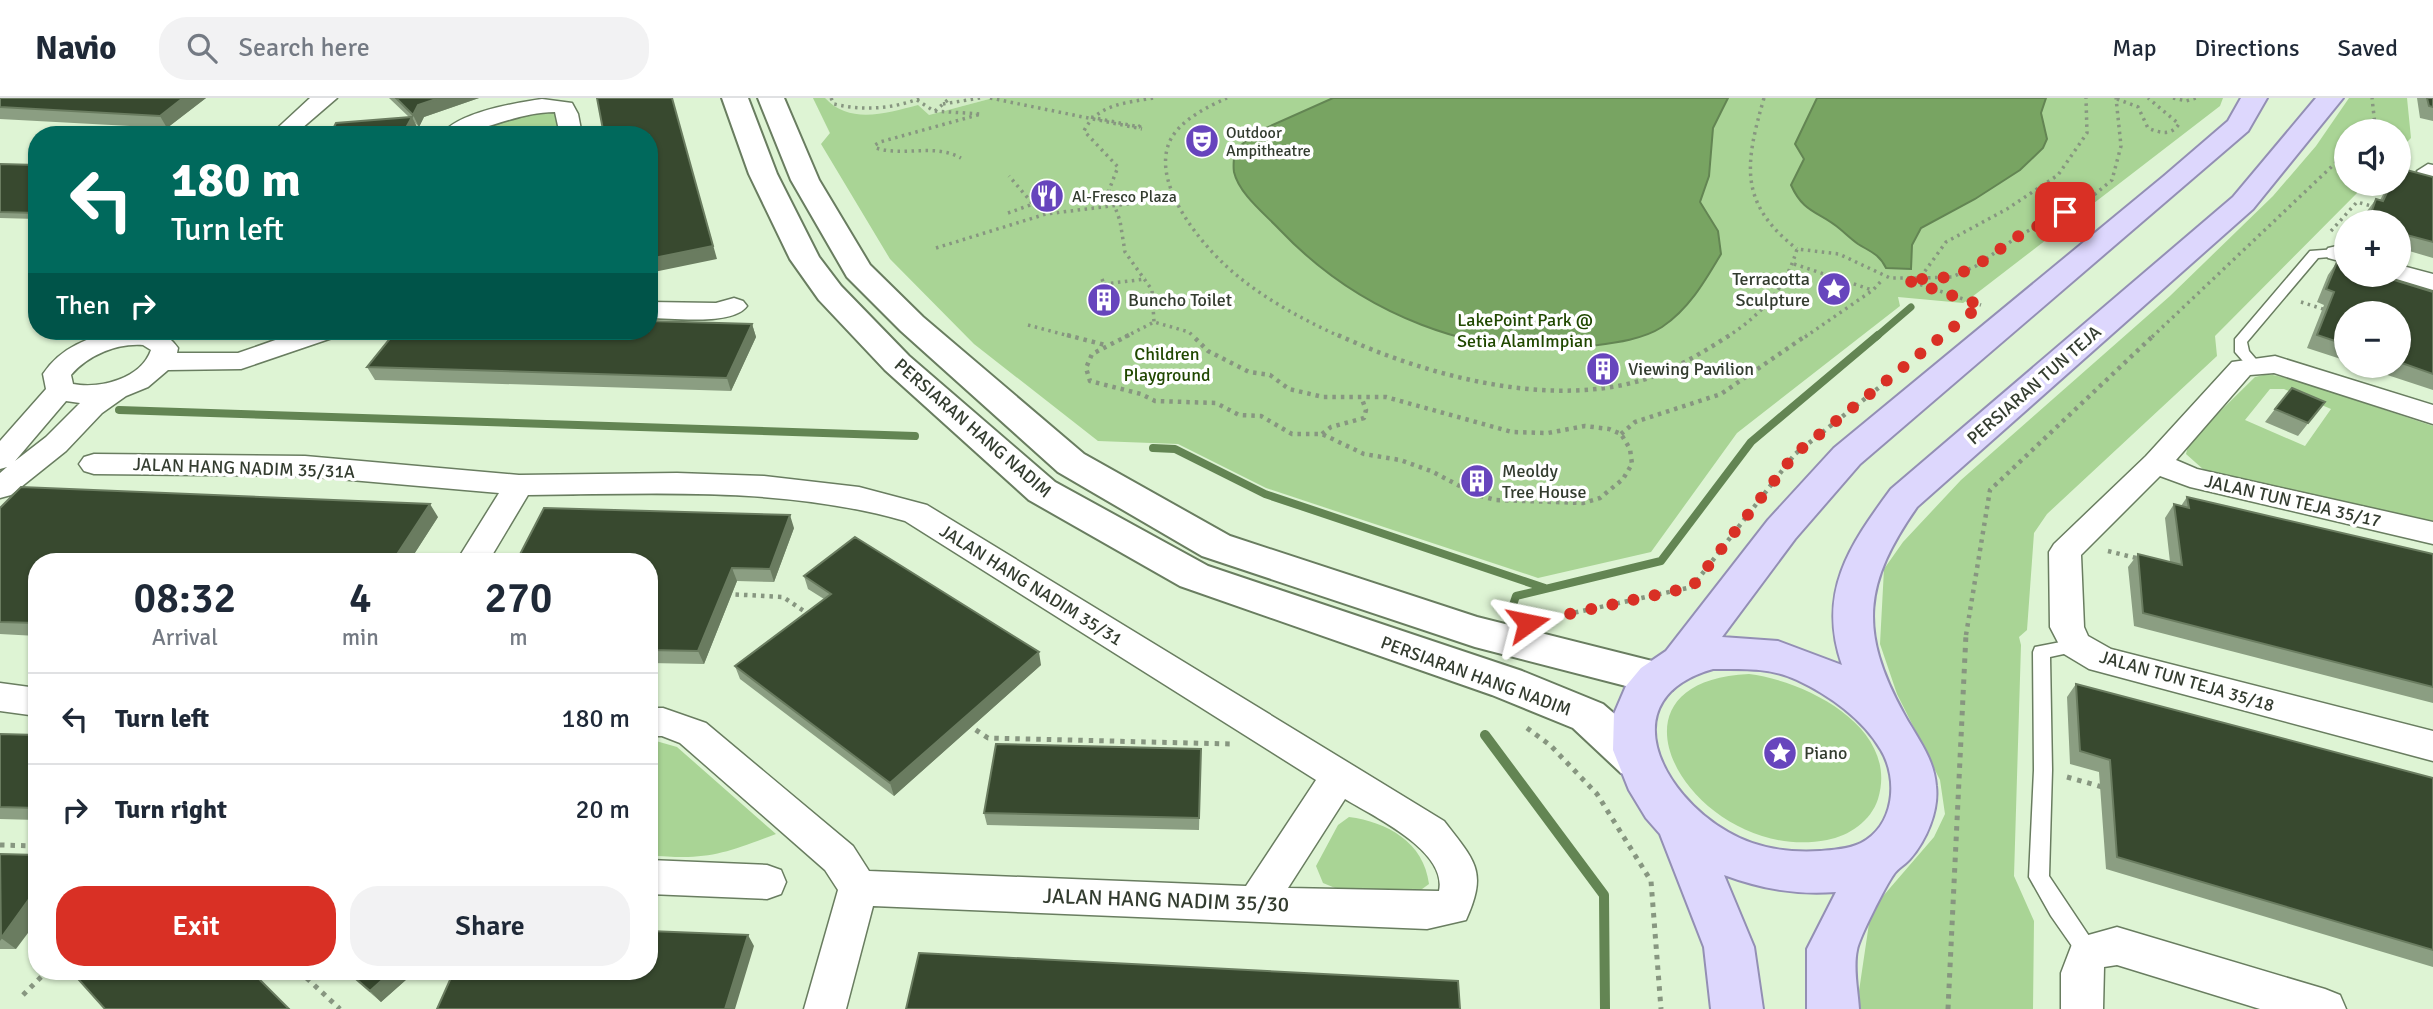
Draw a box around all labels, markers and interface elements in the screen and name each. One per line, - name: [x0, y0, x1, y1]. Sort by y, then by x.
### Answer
- search box: [159, 17, 649, 80]
- text: Navio: [35, 28, 117, 69]
- icon: search: [183, 29, 221, 67]
- text: Search here: [239, 32, 370, 64]
- text: Map: [2112, 33, 2157, 63]
- text: Directions: [2195, 33, 2300, 63]
- text: Saved: [2338, 33, 2398, 63]
- map controls: [2334, 119, 2411, 378]
- button: sound: [2334, 119, 2411, 196]
- theatre icon: Outdoor Ampitheatre: [1183, 122, 1221, 160]
- place label: Outdoor Ampitheatre: [1226, 123, 1311, 161]
- text: 180 m: [171, 150, 301, 210]
- icon: left: [56, 154, 147, 245]
- restaurant icon: Al-Fresco Plaza: [1028, 177, 1066, 215]
- pin: [2035, 182, 2095, 242]
- place label: Al-Fresco Plaza: [1072, 187, 1177, 207]
- icon: arrive: [2046, 193, 2084, 231]
- text: Turn left: [171, 210, 284, 249]
- button: +: [2334, 210, 2411, 287]
- place label: Terracotta Sculpture: [1732, 268, 1810, 311]
- place icon: Terracotta Sculpture: [1815, 270, 1853, 308]
- building icon: Buncho Toilet: [1085, 281, 1123, 319]
- icon: right: [124, 287, 162, 325]
- place label: Buncho Toilet: [1128, 289, 1232, 311]
- text: Then: [56, 290, 110, 322]
- button: −: [2334, 301, 2411, 378]
- park label: LakePoint Park @ Setia AlamImpian: [1457, 309, 1593, 352]
- street label: PERSIARAN TUN TEJA: [1962, 321, 2106, 449]
- park label: Children Playground: [1123, 343, 1211, 386]
- building icon: Viewing Pavilion: [1584, 350, 1622, 388]
- street label: PERSIARAN HANG NADIM: [890, 354, 1056, 502]
- place label: Viewing Pavilion: [1628, 358, 1754, 380]
- street label: JALAN HANG NADIM 35/31A: [133, 453, 355, 483]
- place label: Meoldy Tree House: [1502, 460, 1586, 503]
- building icon: Meoldy Tree House: [1458, 462, 1496, 500]
- street label: JALAN TUN TEJA 35/17: [2203, 470, 2383, 532]
- street label: JALAN HANG NADIM 35/31: [936, 520, 1126, 650]
- text: 08:32: [134, 573, 236, 624]
- text: 4: [349, 573, 372, 624]
- text: 270: [484, 573, 552, 624]
- position arrow: [1491, 586, 1565, 660]
- text: Arrival: [152, 623, 218, 652]
- text: min: [342, 623, 379, 652]
- text: m: [509, 623, 528, 652]
- street label: PERSIARAN HANG NADIM: [1378, 631, 1574, 721]
- street label: JALAN TUN TEJA 35/18: [2097, 646, 2277, 716]
- icon: left: [56, 700, 94, 738]
- text: Turn left: [115, 703, 209, 735]
- text: 180 m: [561, 703, 630, 735]
- place icon: Piano: [1761, 734, 1799, 772]
- place label: Piano: [1804, 742, 1847, 764]
- icon: right: [56, 791, 94, 829]
- text: Turn right: [115, 794, 227, 826]
- text: 20 m: [575, 794, 630, 826]
- street label: JALAN HANG NADIM 35/30: [1042, 883, 1290, 917]
- button: Exit: [56, 886, 336, 966]
- button: Share: [350, 886, 630, 966]

